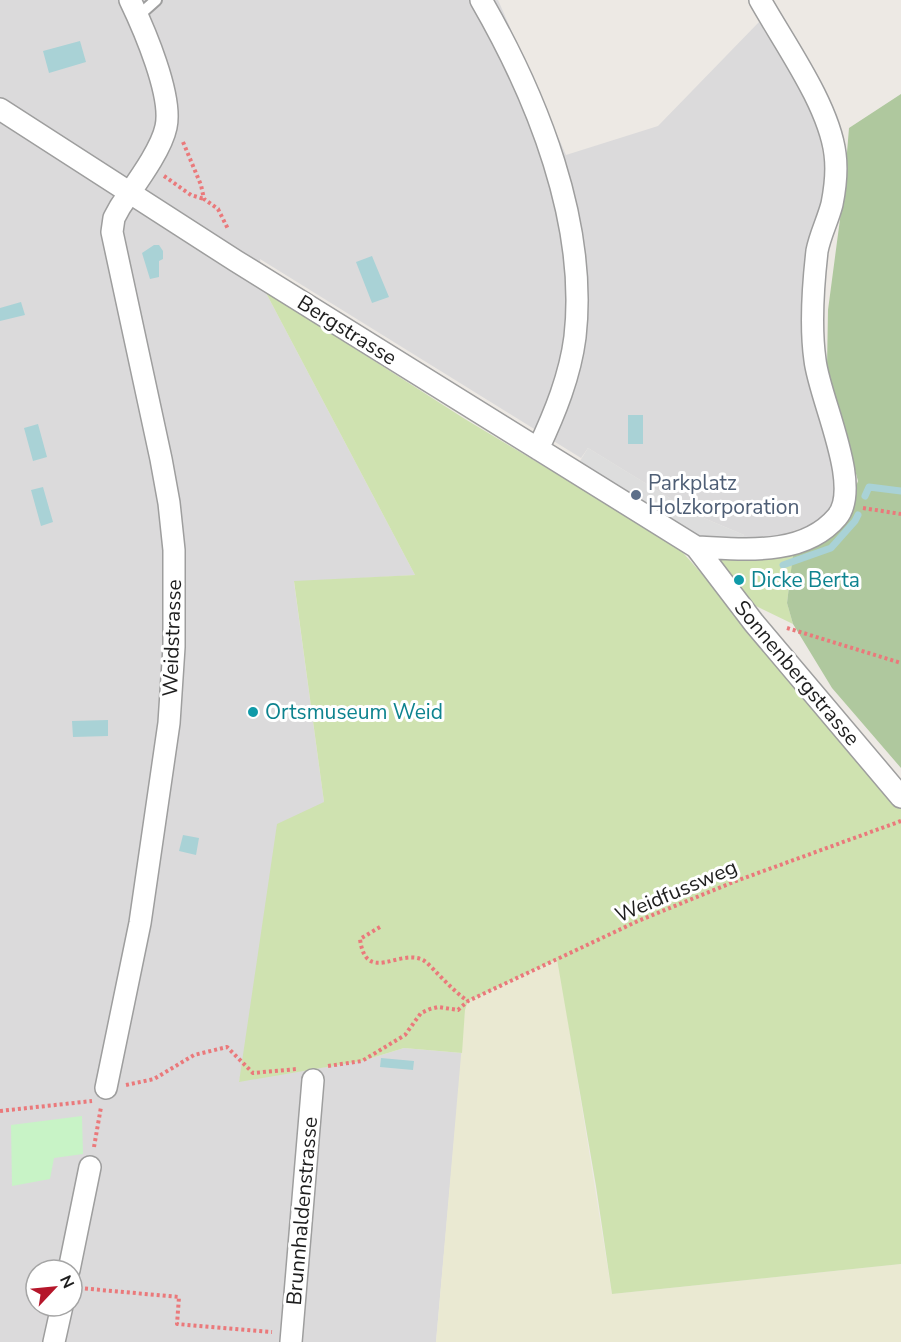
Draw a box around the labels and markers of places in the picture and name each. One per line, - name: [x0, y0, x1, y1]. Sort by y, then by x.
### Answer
- place label: Parkplatz Holzkorporation: [648, 469, 799, 521]
- marker: Parkplatz Holzkorporation: [629, 488, 643, 502]
- place label: Dicke Berta: [751, 566, 860, 594]
- marker: Dicke Berta: [732, 573, 746, 587]
- place label: Ortsmuseum Weid: [265, 698, 443, 726]
- marker: Ortsmuseum Weid: [246, 705, 260, 719]

